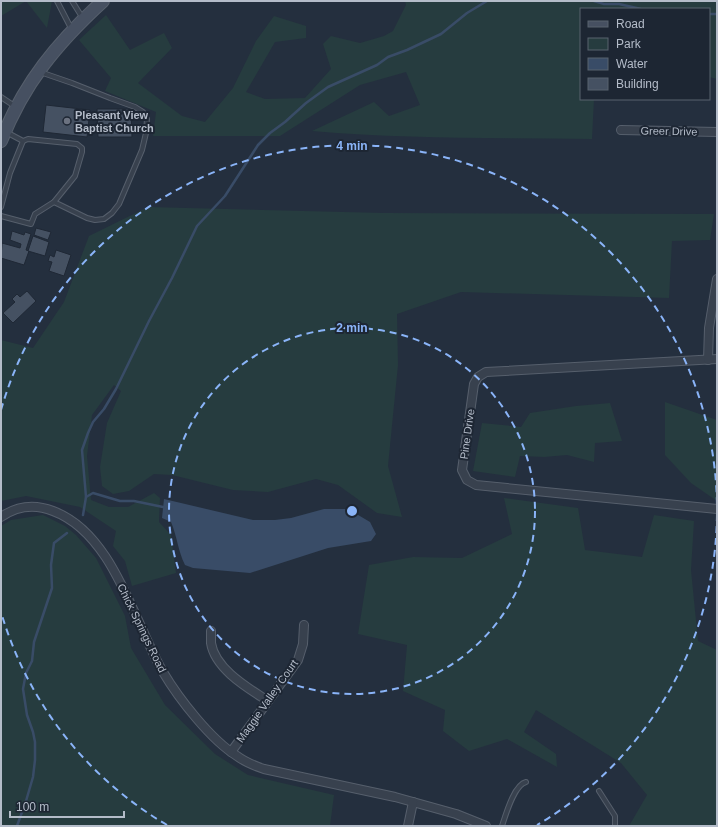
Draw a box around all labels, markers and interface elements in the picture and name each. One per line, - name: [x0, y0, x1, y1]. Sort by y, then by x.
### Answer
- legend: [580, 8, 710, 100]
- text: Road: [616, 17, 645, 31]
- text: Park: [616, 37, 642, 51]
- text: Water: [616, 57, 648, 71]
- text: Building: [616, 77, 659, 91]
- place label: Pleasant View Baptist Church: [75, 109, 154, 134]
- marker: Pleasant View Baptist Church: [62, 116, 72, 126]
- street label: Greer Drive: [640, 125, 698, 137]
- text: 4 min: [336, 139, 368, 153]
- text: 2 min: [336, 321, 368, 335]
- street label: Pine Drive: [458, 408, 476, 460]
- centre of rings: [345, 504, 359, 518]
- street label: Chick Springs Road: [115, 582, 169, 674]
- street label: Maggie Valley Court: [234, 657, 300, 745]
- scale bar: [10, 793, 124, 819]
- text: 100 m: [16, 800, 49, 814]

